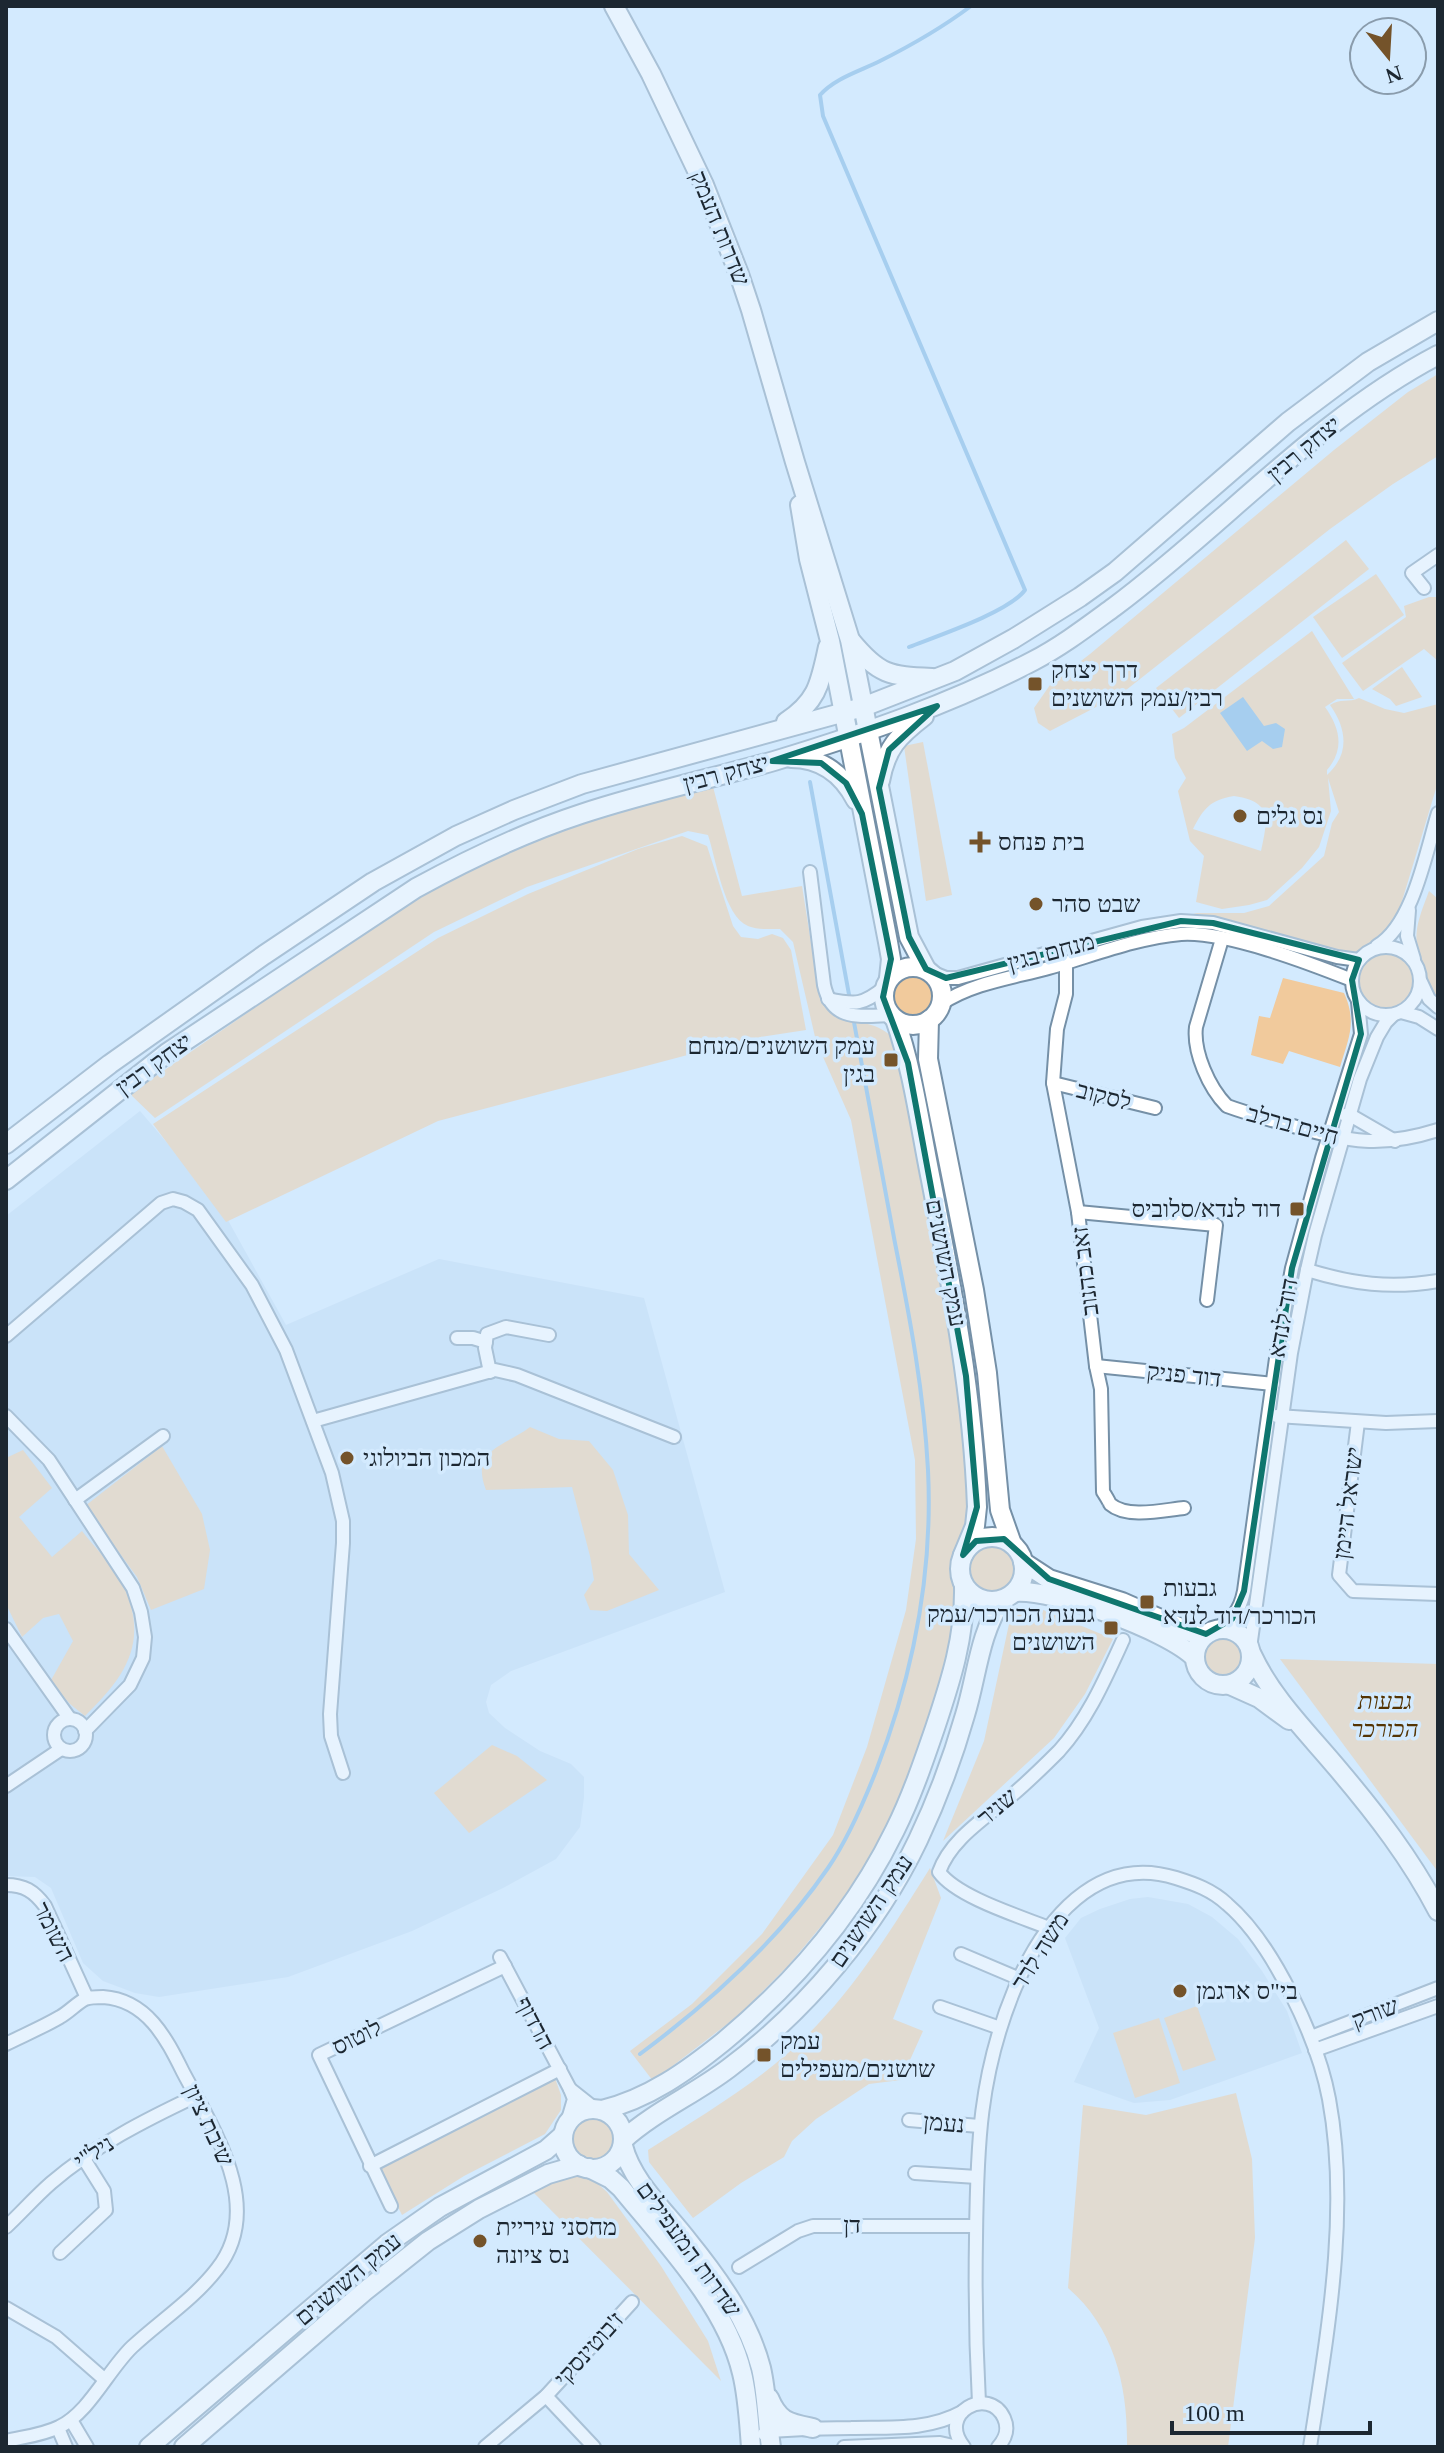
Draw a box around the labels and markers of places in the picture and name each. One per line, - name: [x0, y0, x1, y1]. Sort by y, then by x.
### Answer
- place label: דרך יצחק רבין/עמק השושנים: [1051, 657, 1223, 711]
- marker: דרך יצחק רבין/עמק השושנים: [1026, 675, 1044, 693]
- place label: נס גלים: [1256, 803, 1324, 829]
- marker: נס גלים: [1231, 807, 1249, 825]
- place label: בית פנחס: [998, 829, 1085, 855]
- marker: בית פנחס: [969, 831, 991, 853]
- place label: שבט סהר: [1052, 891, 1140, 917]
- marker: שבט סהר: [1027, 895, 1045, 913]
- place label: עמק השושנים/מנחם בגין: [687, 1033, 875, 1087]
- marker: עמק השושנים/מנחם בגין: [882, 1051, 900, 1069]
- place label: דוד לנדא/סלוביס: [1132, 1196, 1281, 1222]
- marker: דוד לנדא/סלוביס: [1288, 1200, 1306, 1218]
- place label: המכון הביולוגי: [363, 1445, 490, 1471]
- marker: המכון הביולוגי: [338, 1449, 356, 1467]
- place label: גבעות הכורכר/דוד לנדא: [1163, 1575, 1317, 1629]
- marker: גבעות הכורכר/דוד לנדא: [1138, 1593, 1156, 1611]
- place label: גבעת הכורכר/עמק השושנים: [927, 1601, 1095, 1655]
- marker: גבעת הכורכר/עמק השושנים: [1102, 1619, 1120, 1637]
- place label: בי"ס ארגמן: [1196, 1978, 1298, 2004]
- marker: בי"ס ארגמן: [1171, 1982, 1189, 2000]
- place label: עמק שושנים/מעפילים: [780, 2028, 935, 2082]
- marker: עמק שושנים/מעפילים: [755, 2046, 773, 2064]
- place label: מחסני עיריית נס ציונה: [496, 2214, 617, 2268]
- marker: מחסני עיריית נס ציונה: [471, 2232, 489, 2250]

